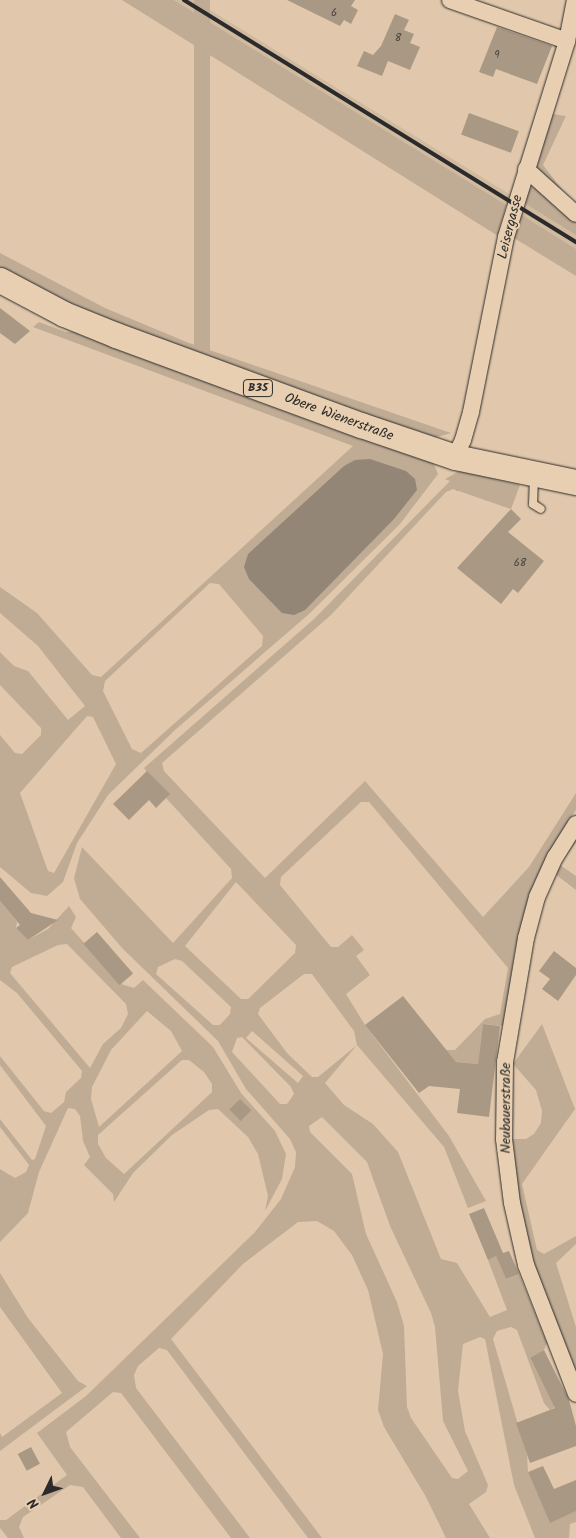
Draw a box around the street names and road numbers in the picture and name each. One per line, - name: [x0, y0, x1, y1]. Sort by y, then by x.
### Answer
- street label: Leisergasse: [494, 193, 526, 261]
- road number: B35: [242, 378, 274, 398]
- street label: Obere Wienerstraße: [282, 389, 396, 445]
- street label: Neubauerstraße: [498, 1062, 514, 1154]

